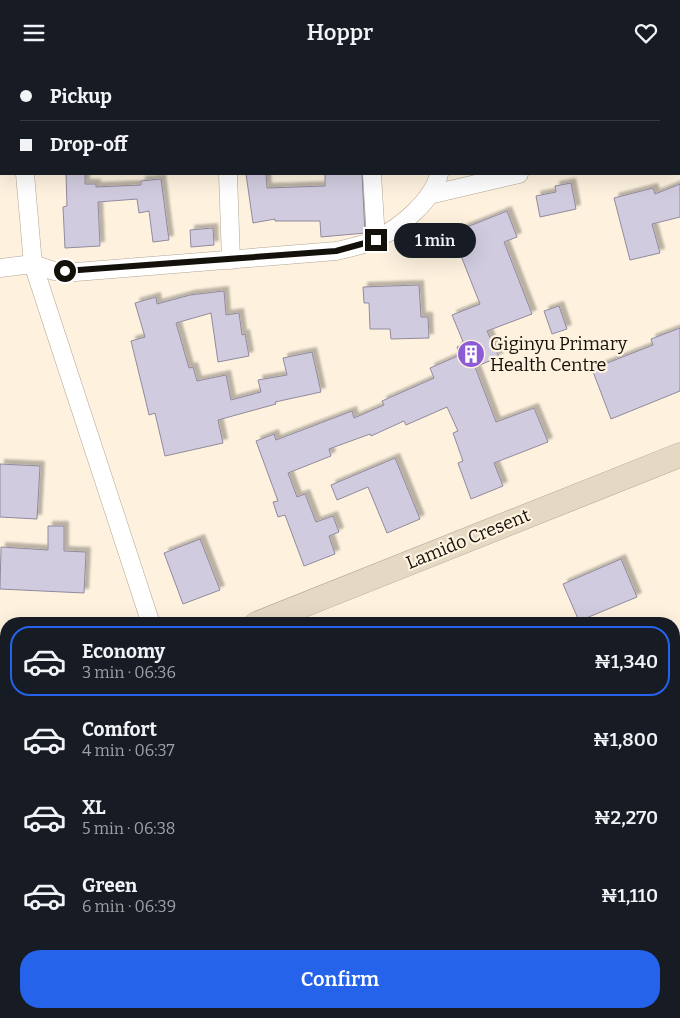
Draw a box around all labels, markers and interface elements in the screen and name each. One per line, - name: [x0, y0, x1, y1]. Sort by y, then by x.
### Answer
- icon: menu: [20, 19, 48, 47]
- text: Hoppr: [307, 19, 373, 46]
- icon: heart: [632, 19, 660, 47]
- text: Pickup: [50, 85, 112, 108]
- text: Drop-off: [50, 133, 128, 156]
- callout: 1 min: [394, 223, 476, 257]
- route end: [365, 229, 387, 251]
- text: 1 min: [415, 231, 455, 250]
- route start: [54, 260, 76, 282]
- place label: Giginyu Primary Health Centre: [490, 333, 628, 376]
- building icon: Giginyu Primary Health Centre: [456, 339, 486, 369]
- street label: Lamido Cresent: [403, 504, 534, 574]
- icon: car: [22, 639, 67, 684]
- text: Economy: [82, 640, 165, 663]
- text: ₦1,340: [594, 650, 658, 673]
- text: 3 min · 06:36: [82, 663, 176, 682]
- icon: car: [22, 717, 67, 762]
- text: Comfort: [82, 718, 157, 741]
- text: ₦1,800: [593, 728, 658, 751]
- text: 4 min · 06:37: [82, 741, 175, 760]
- icon: car: [22, 795, 67, 840]
- text: XL: [82, 796, 106, 819]
- text: ₦2,270: [594, 806, 658, 829]
- text: 5 min · 06:38: [82, 819, 175, 838]
- icon: car: [22, 873, 67, 918]
- text: Green: [82, 874, 137, 897]
- text: ₦1,110: [601, 884, 658, 907]
- text: 6 min · 06:39: [82, 897, 176, 916]
- button: Confirm: [20, 950, 660, 1008]

